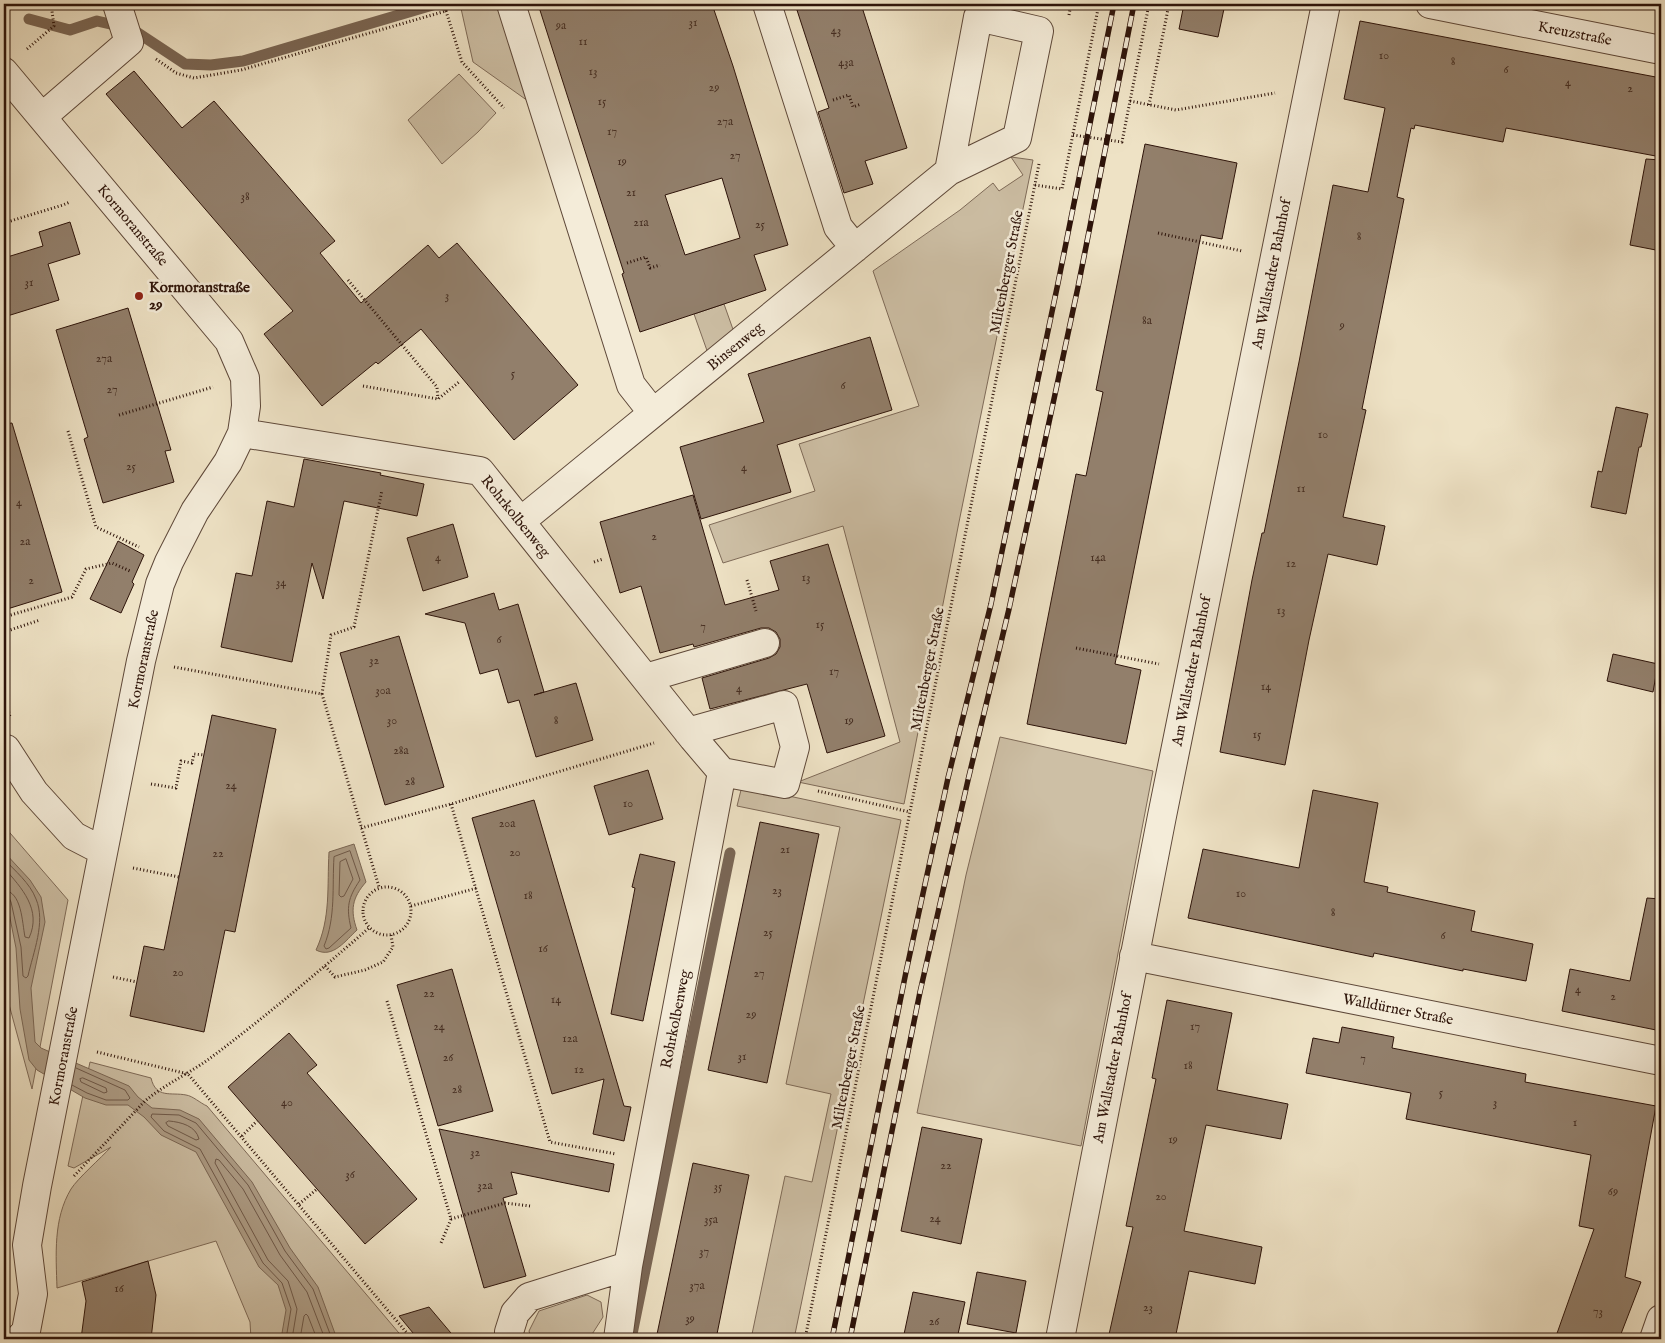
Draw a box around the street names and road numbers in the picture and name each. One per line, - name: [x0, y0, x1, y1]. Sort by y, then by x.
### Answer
- street label: Kreuzstraße: [1536, 17, 1614, 50]
- street label: Kormoranstraße: [93, 181, 172, 270]
- street label: Am Wallstadter Bahnhof: [1247, 195, 1296, 352]
- street label: Miltenberger Straße: [985, 208, 1028, 336]
- street label: Binsenweg: [703, 317, 768, 375]
- street label: Rohrkolbenweg: [477, 471, 555, 562]
- street label: Am Wallstadter Bahnhof: [1167, 592, 1216, 749]
- street label: Miltenberger Straße: [906, 605, 949, 733]
- street label: Kormoranstraße: [124, 608, 163, 710]
- street label: Rohrkolbenweg: [657, 967, 695, 1070]
- street label: Am Wallstadter Bahnhof: [1088, 989, 1137, 1146]
- street label: Walldürner Straße: [1341, 989, 1455, 1030]
- street label: Miltenberger Straße: [827, 1003, 870, 1131]
- street label: Kormoranstraße: [45, 1005, 82, 1107]

